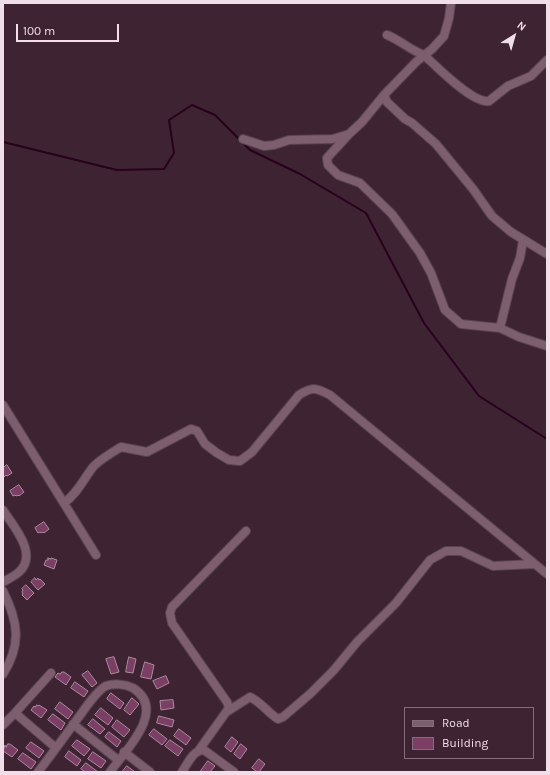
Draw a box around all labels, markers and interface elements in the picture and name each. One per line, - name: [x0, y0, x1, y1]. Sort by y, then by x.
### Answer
- scale bar: [18, 16, 121, 42]
- north arrow: [494, 16, 534, 56]
- text: N: [514, 18, 529, 34]
- text: 100 m: [23, 24, 55, 38]
- legend: [404, 707, 534, 759]
- text: Road: [442, 716, 470, 730]
- text: Building: [442, 736, 488, 750]

